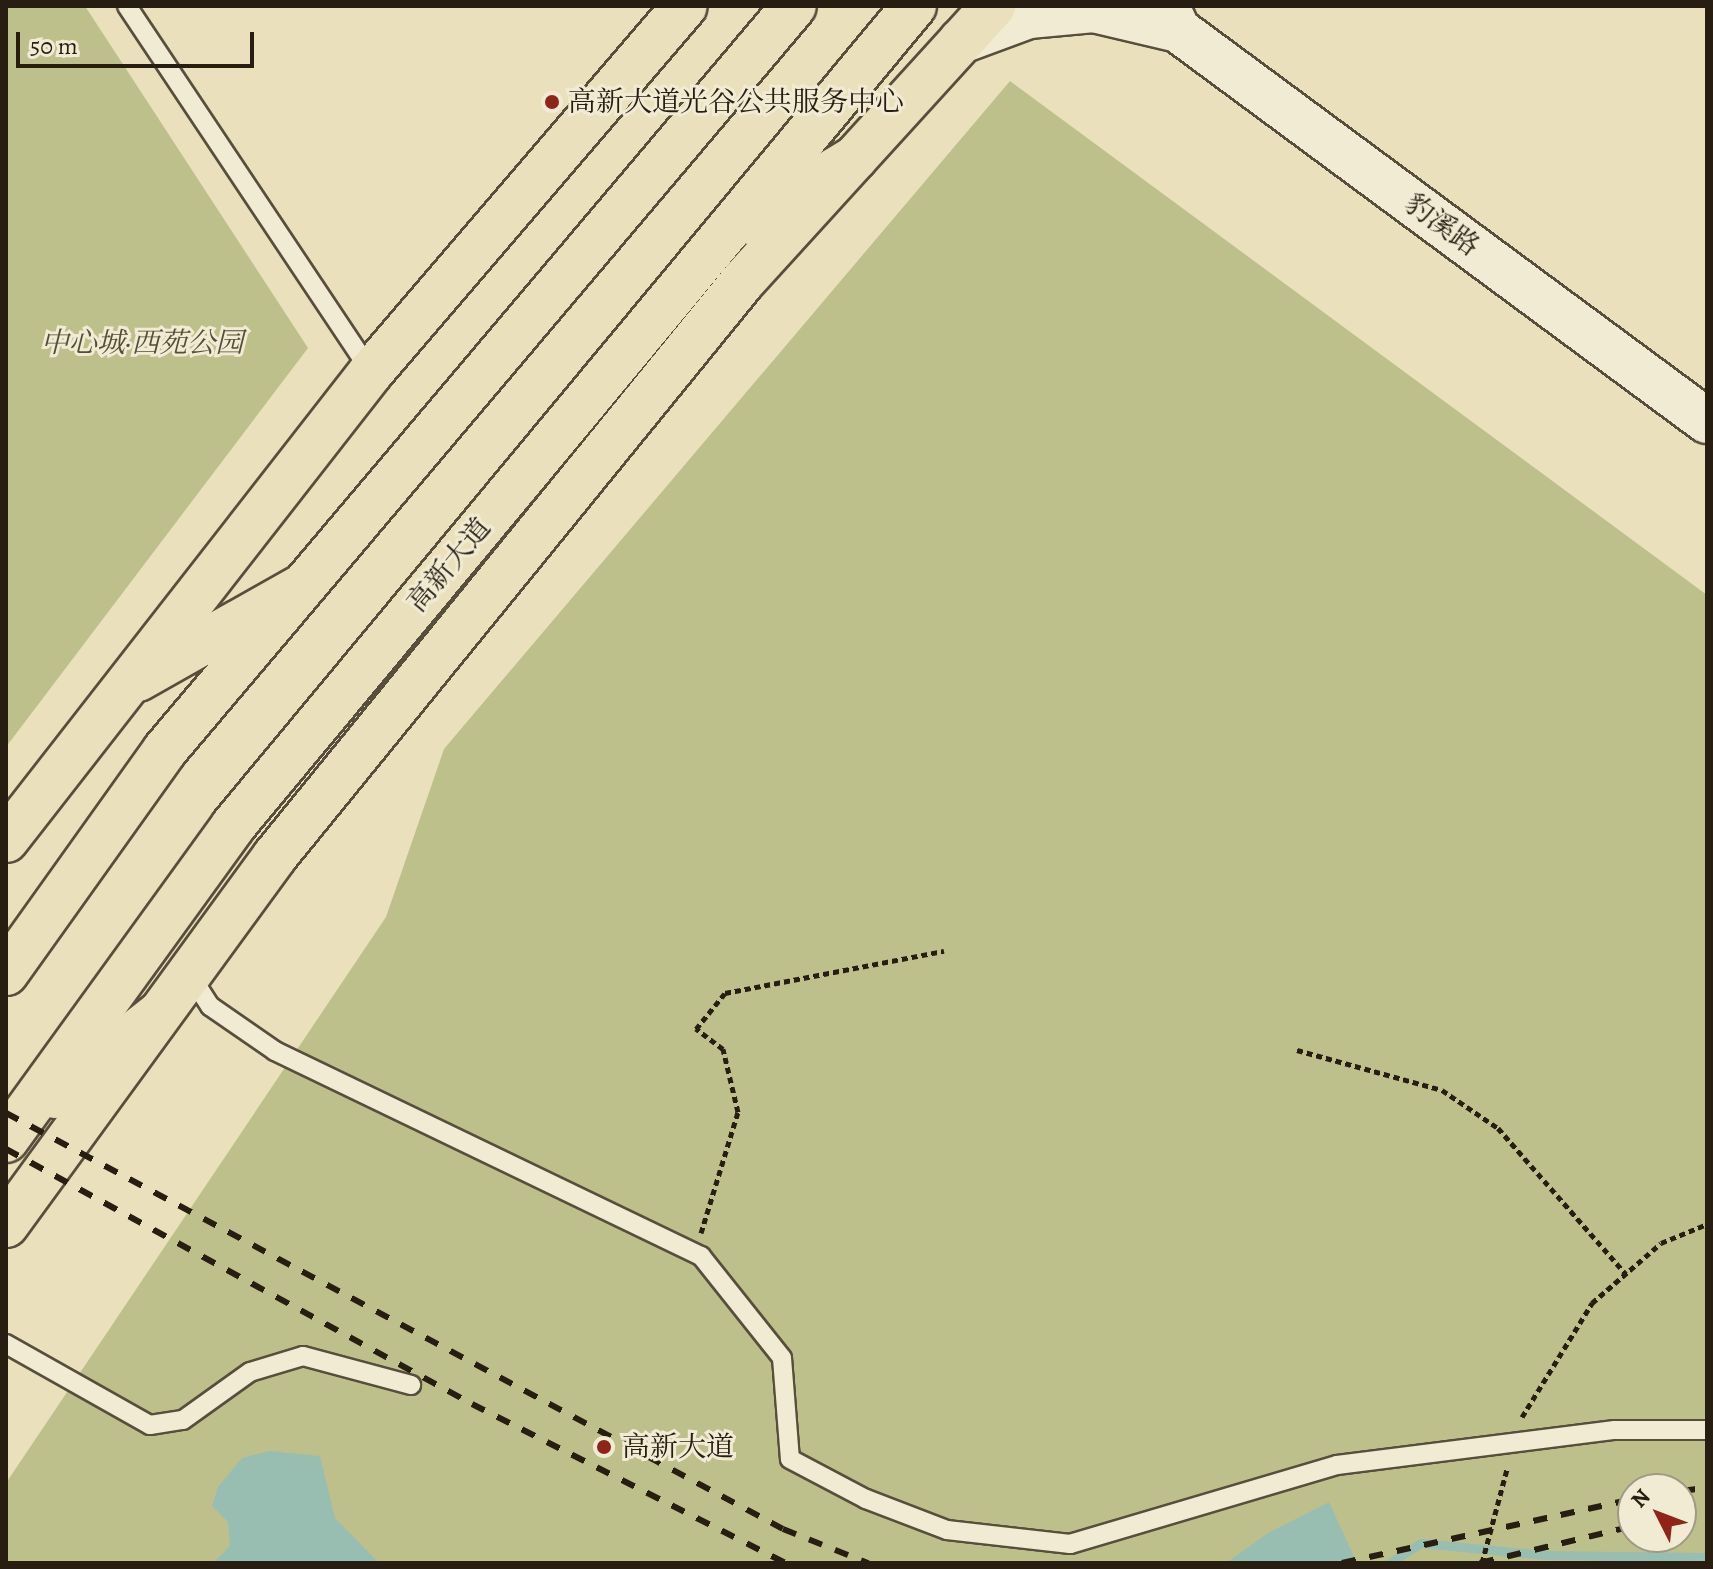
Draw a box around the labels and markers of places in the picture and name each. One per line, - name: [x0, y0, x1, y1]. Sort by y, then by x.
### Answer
- place label: 高新大道光谷公共服务中心: [568, 85, 904, 119]
- marker: 高新大道光谷公共服务中心: [543, 93, 561, 111]
- place label: 高新大道: [622, 1430, 734, 1464]
- marker: 高新大道: [593, 1436, 615, 1458]

